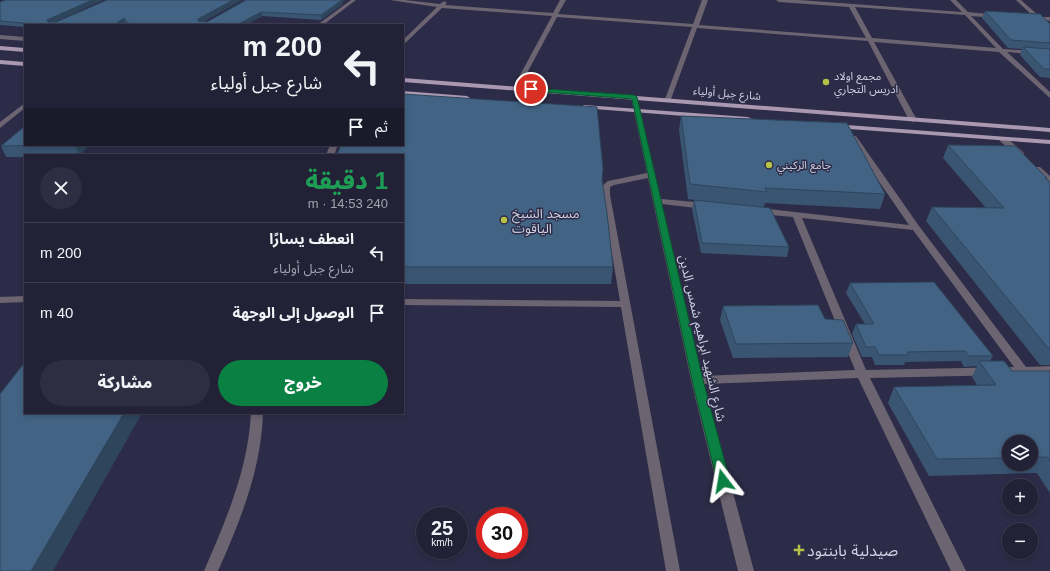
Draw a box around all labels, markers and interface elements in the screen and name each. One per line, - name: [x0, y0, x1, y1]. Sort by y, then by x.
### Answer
- text: 200 m: [243, 31, 322, 62]
- icon: left: [336, 40, 388, 92]
- place label: مجمع اولاد ادريس التجاري: [834, 70, 898, 99]
- pin: [514, 72, 548, 106]
- text: شارع جبل أولياء: [211, 73, 322, 93]
- marker: مجمع اولاد ادريس التجاري: [821, 77, 831, 87]
- icon: arrive: [520, 78, 542, 100]
- street label: شارع جبل أولياء: [692, 84, 762, 104]
- icon: arrive: [345, 116, 367, 138]
- text: ثم: [375, 118, 388, 135]
- place label: جامع الركيني: [777, 159, 832, 175]
- marker: جامع الركيني: [764, 160, 774, 170]
- button: close: [40, 167, 82, 209]
- text: 1 دقيقة: [305, 167, 388, 194]
- text: 240 m · 14:53: [308, 196, 388, 211]
- place label: مسجد الشيخ الياقوت: [512, 206, 580, 236]
- marker: مسجد الشيخ الياقوت: [499, 215, 509, 225]
- text: انعطف يسارًا: [269, 230, 354, 247]
- icon: left: [366, 242, 388, 264]
- text: 200 m: [40, 244, 82, 261]
- street label: شارع الشهيد ابراهيم شمس الدين: [673, 253, 729, 424]
- text: شارع جبل أولياء: [274, 261, 354, 276]
- icon: arrive: [366, 302, 388, 324]
- text: 40 m: [40, 304, 73, 321]
- text: الوصول إلى الوجهة: [232, 304, 354, 321]
- button: مشاركة: [40, 360, 210, 406]
- button: خروج: [218, 360, 388, 406]
- map controls: [1002, 435, 1038, 559]
- button: layers: [1002, 435, 1038, 471]
- position arrow: [702, 460, 744, 502]
- button: +: [1002, 479, 1038, 515]
- speed limit sign: 30: [476, 507, 528, 559]
- text: 25: [431, 517, 453, 539]
- button: −: [1002, 523, 1038, 559]
- text: km/h: [431, 537, 453, 548]
- place label: صيدلية بابنتود: [807, 542, 898, 560]
- marker: صيدلية بابنتود: [794, 545, 804, 555]

